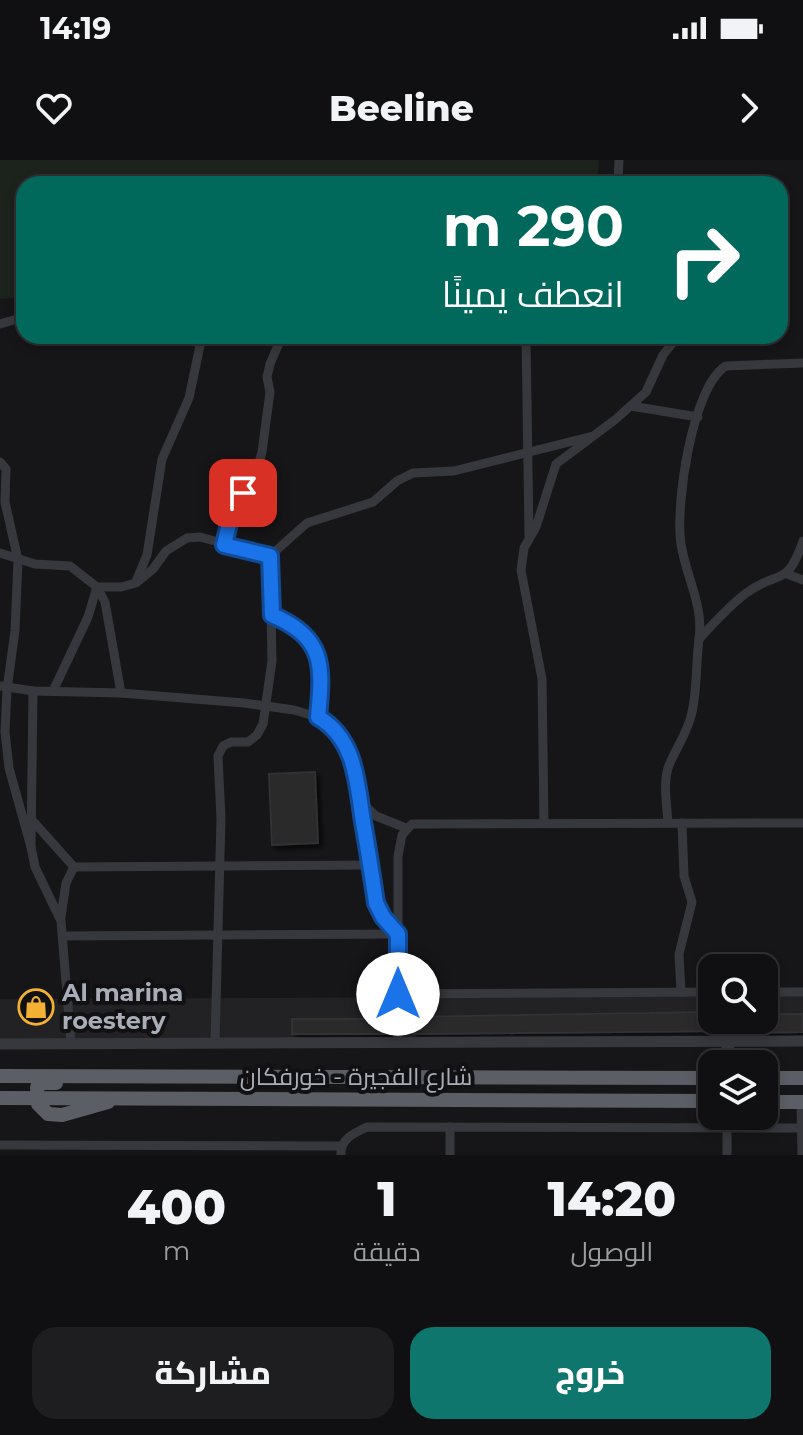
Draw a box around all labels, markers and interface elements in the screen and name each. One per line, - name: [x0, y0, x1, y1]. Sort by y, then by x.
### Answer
- text: 14:19: [40, 10, 111, 47]
- icon: heart: [32, 86, 76, 130]
- text: Beeline: [329, 86, 474, 130]
- icon: forward: [727, 86, 771, 130]
- text: 290 m: [443, 192, 624, 260]
- icon: right: [652, 208, 756, 312]
- text: انعطف يمينًا: [442, 272, 624, 316]
- pin: [209, 459, 277, 527]
- icon: arrive: [221, 471, 265, 515]
- position arrow: [356, 952, 440, 1036]
- map controls: [698, 954, 778, 1130]
- button: search: [698, 954, 778, 1034]
- place label: Al marina roestery: [61, 978, 183, 1035]
- shop icon: Al marina roestery: [17, 988, 55, 1026]
- button: layers: [698, 1050, 778, 1130]
- street label: شارع الفجيرة - خورفكان: [240, 1062, 472, 1093]
- text: 1: [377, 1170, 397, 1228]
- text: 14:20: [547, 1170, 676, 1228]
- text: 400: [127, 1178, 226, 1236]
- text: m: [163, 1235, 190, 1267]
- text: دقيقة: [353, 1236, 421, 1268]
- text: الوصول: [570, 1236, 653, 1268]
- button: مشاركة: [32, 1327, 394, 1419]
- button: خروج: [410, 1327, 771, 1419]

